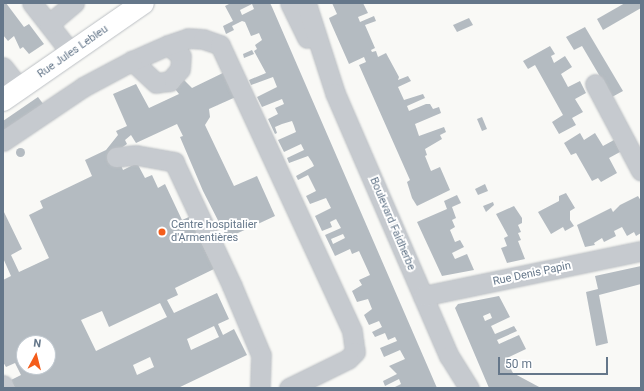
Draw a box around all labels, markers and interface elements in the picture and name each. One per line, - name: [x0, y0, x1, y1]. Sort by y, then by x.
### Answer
- street label: Rue Jules Lebleu: [35, 23, 111, 81]
- street label: Boulevard Faidherbe: [366, 175, 418, 273]
- place label: Centre hospitalier d'Armentières: [171, 219, 257, 245]
- marker: Centre hospitalier d'Armentières: [156, 226, 168, 238]
- street label: Rue Denis Papin: [492, 259, 572, 289]
- north arrow: [16, 335, 56, 375]
- text: N: [33, 337, 42, 351]
- scale bar: [500, 349, 610, 375]
- text: 50 m: [505, 357, 532, 371]

